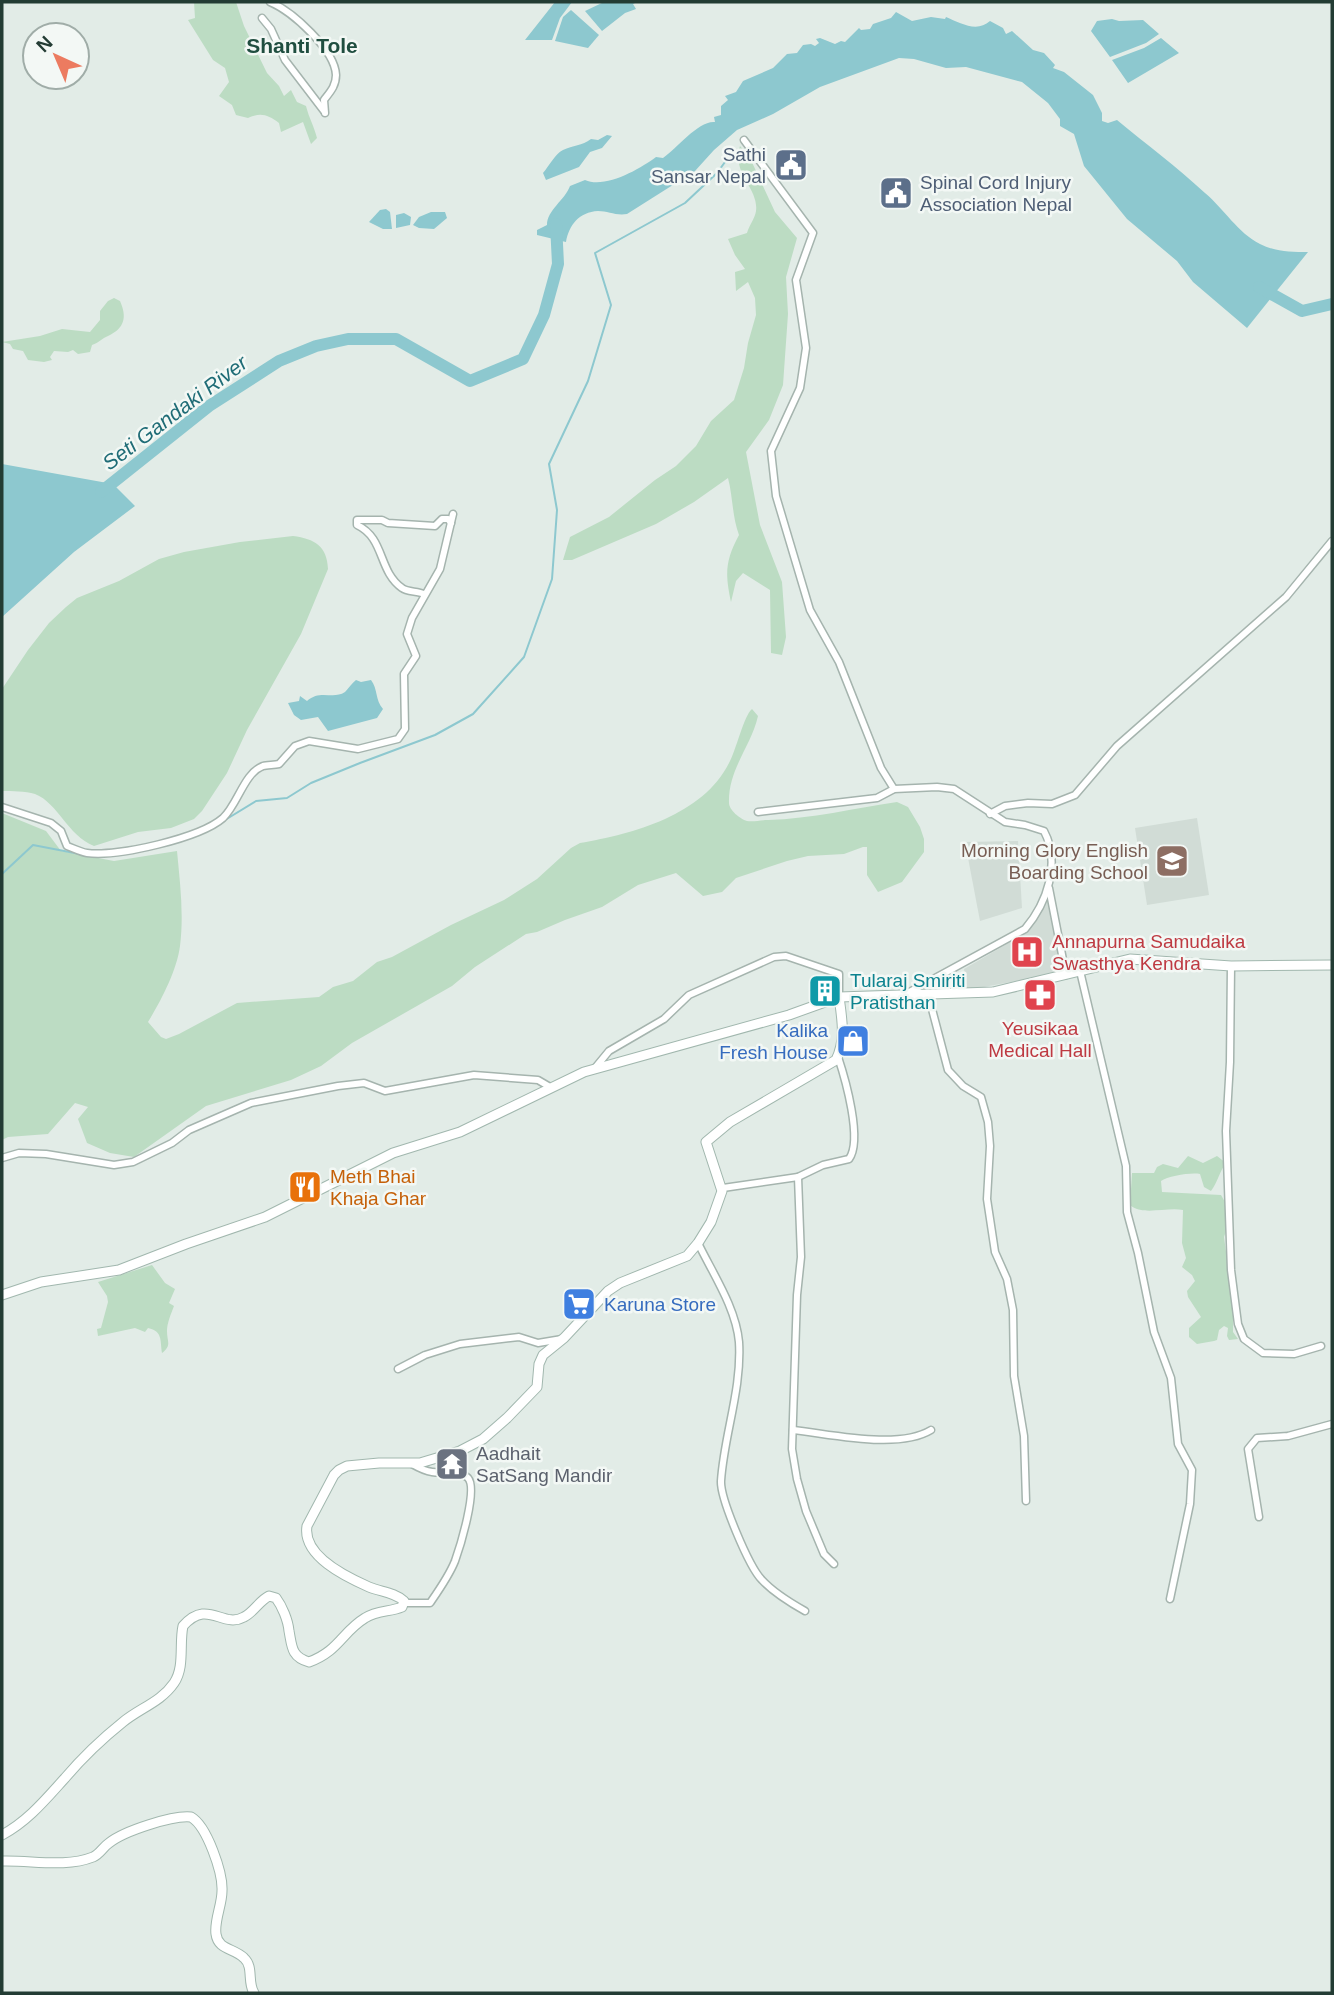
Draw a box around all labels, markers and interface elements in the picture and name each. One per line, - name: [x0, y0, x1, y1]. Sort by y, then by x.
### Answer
- north arrow: [21, 21, 91, 91]
- text: N: [32, 32, 57, 56]
- district label: Shanti Tole: [246, 34, 358, 57]
- place label: Sathi Sansar Nepal: [651, 144, 766, 187]
- public building icon: Sathi Sansar Nepal: [772, 146, 810, 184]
- place label: Spinal Cord Injury Association Nepal: [920, 172, 1072, 215]
- public building icon: Spinal Cord Injury Association Nepal: [877, 174, 915, 212]
- water label: Seti Gandaki River: [98, 350, 252, 474]
- place label: Morning Glory English Boarding School: [961, 840, 1148, 883]
- school or university icon: Morning Glory English Boarding School: [1153, 842, 1191, 880]
- place label: Annapurna Samudaika Swasthya Kendra: [1052, 931, 1246, 974]
- hospital icon: Annapurna Samudaika Swasthya Kendra: [1008, 933, 1046, 971]
- place label: Tularaj Smiriti Pratisthan: [850, 970, 965, 1013]
- building icon: Tularaj Smiriti Pratisthan: [806, 972, 844, 1010]
- pharmacy icon: Yeusikaa Medical Hall: [1021, 976, 1059, 1014]
- place label: Yeusikaa Medical Hall: [988, 1018, 1092, 1061]
- place label: Kalika Fresh House: [719, 1020, 828, 1063]
- shop icon: Kalika Fresh House: [834, 1022, 872, 1060]
- place label: Meth Bhai Khaja Ghar: [330, 1166, 427, 1209]
- restaurant icon: Meth Bhai Khaja Ghar: [286, 1168, 324, 1206]
- supermarket icon: Karuna Store: [560, 1285, 598, 1323]
- place label: Karuna Store: [604, 1294, 716, 1315]
- place label: Aadhait SatSang Mandir: [476, 1443, 613, 1486]
- temple icon: Aadhait SatSang Mandir: [433, 1445, 471, 1483]

